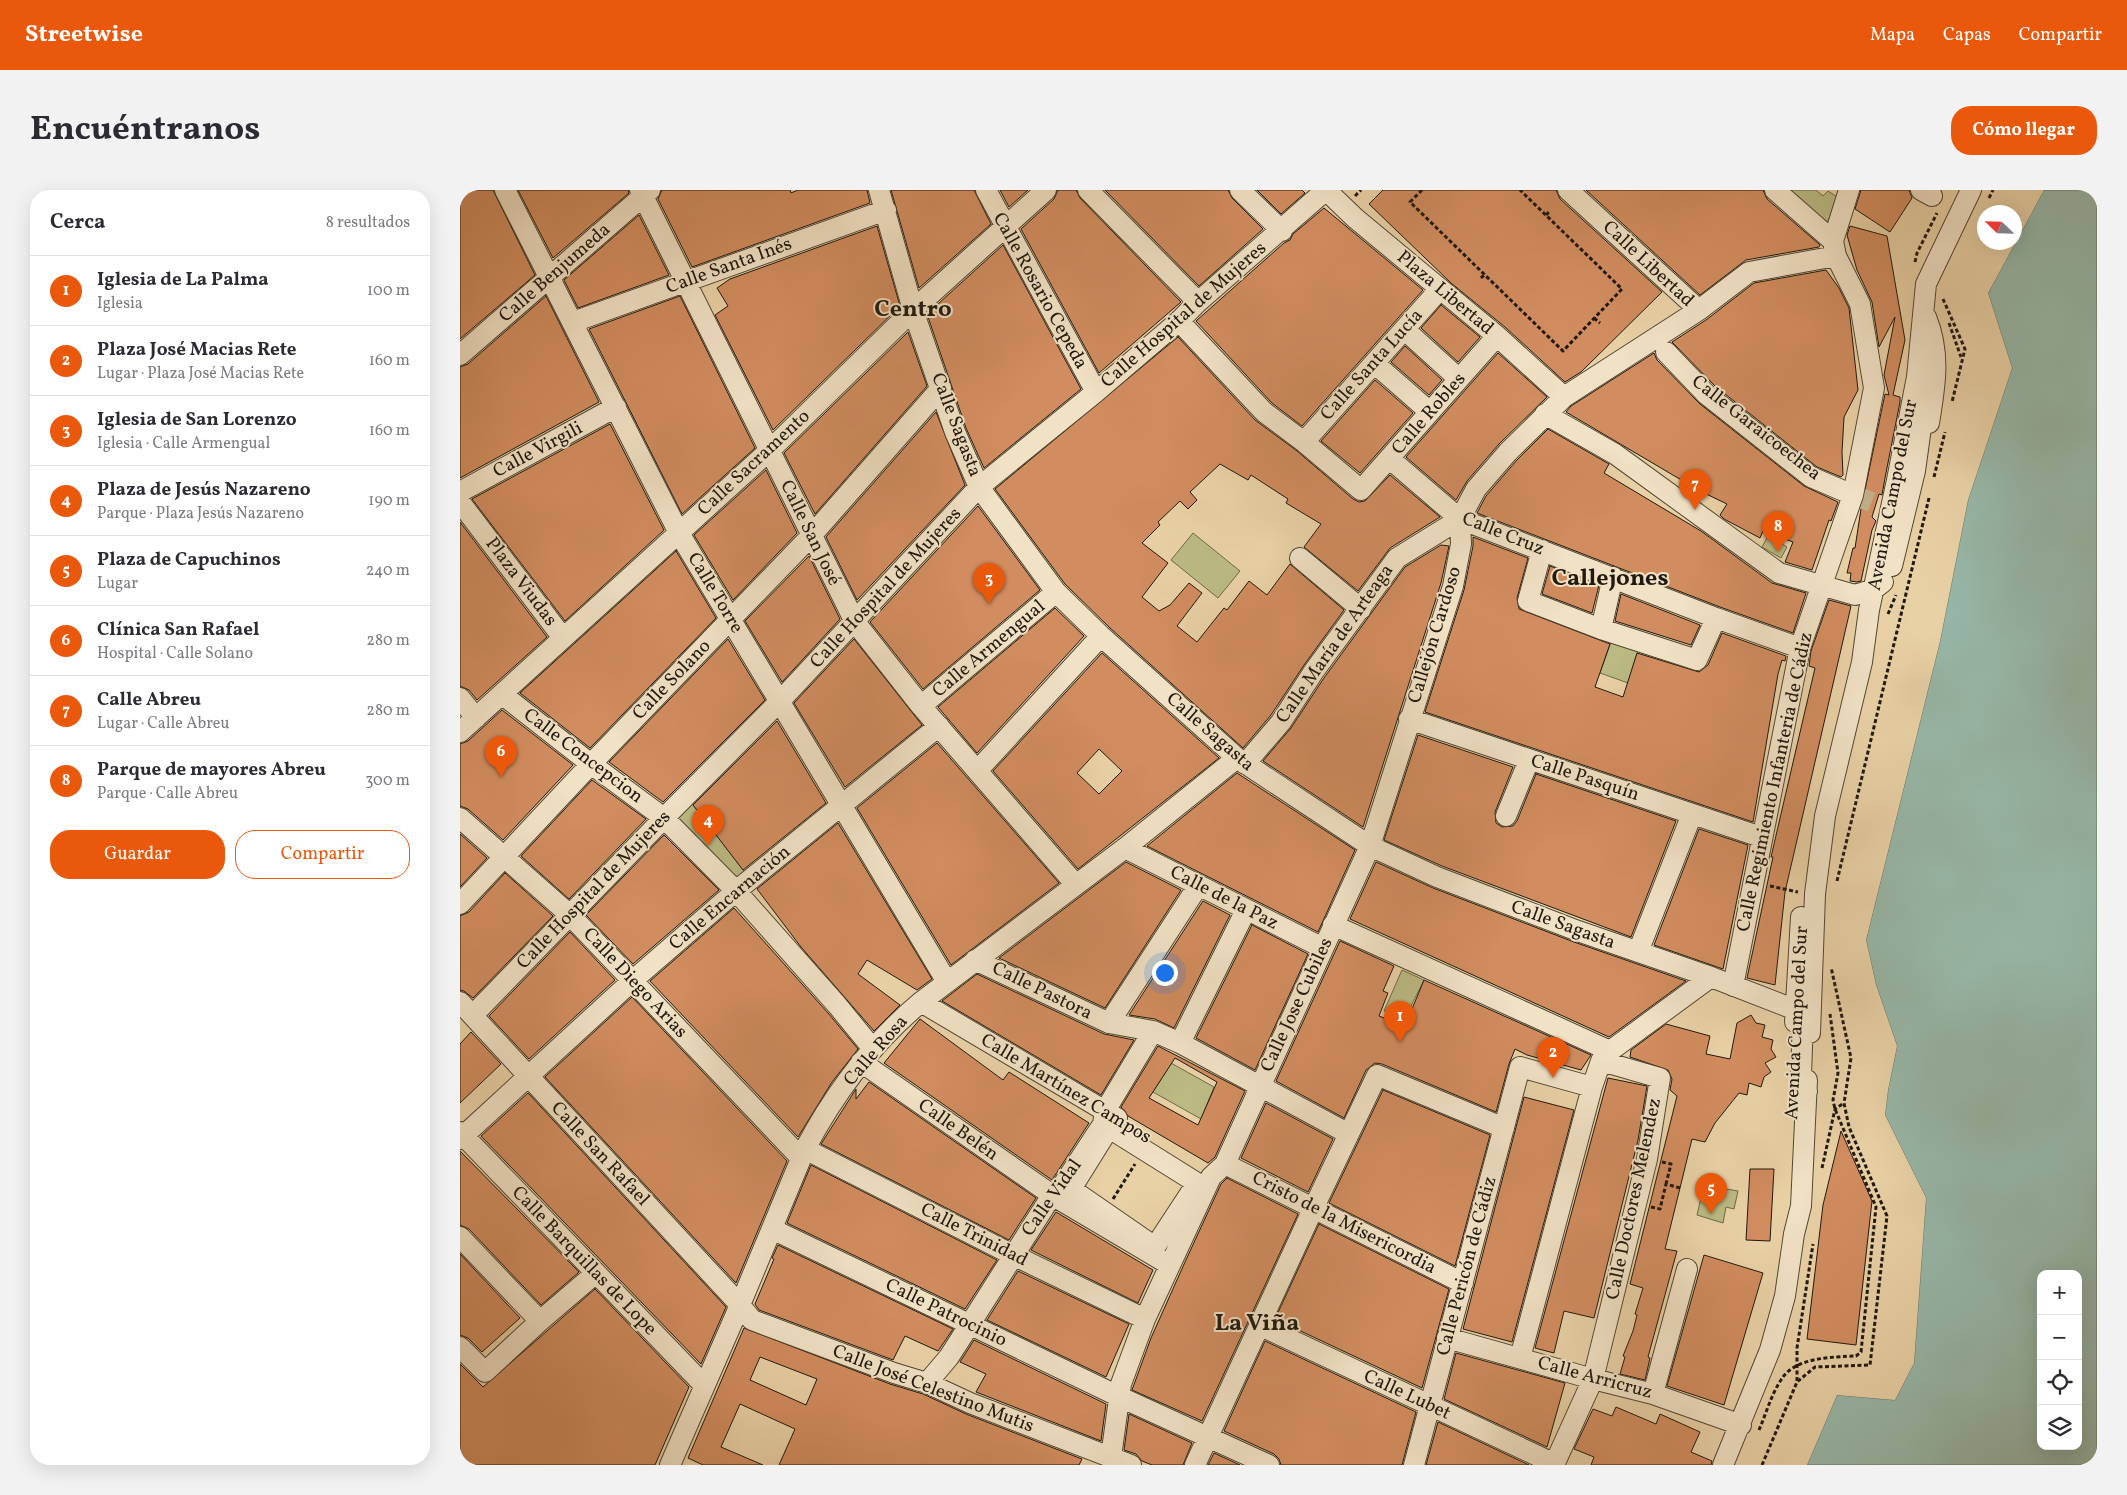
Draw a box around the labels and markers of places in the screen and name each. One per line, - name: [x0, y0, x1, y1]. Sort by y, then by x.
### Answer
- pin: 7: [1679, 469, 1711, 510]
- pin: 8: [1762, 511, 1794, 552]
- pin: 3: [973, 563, 1005, 604]
- pin: 6: [485, 736, 517, 777]
- pin: 4: [692, 805, 724, 846]
- pin: 1: [1384, 1001, 1416, 1042]
- pin: 2: [1537, 1037, 1569, 1078]
- pin: 5: [1695, 1173, 1727, 1214]

